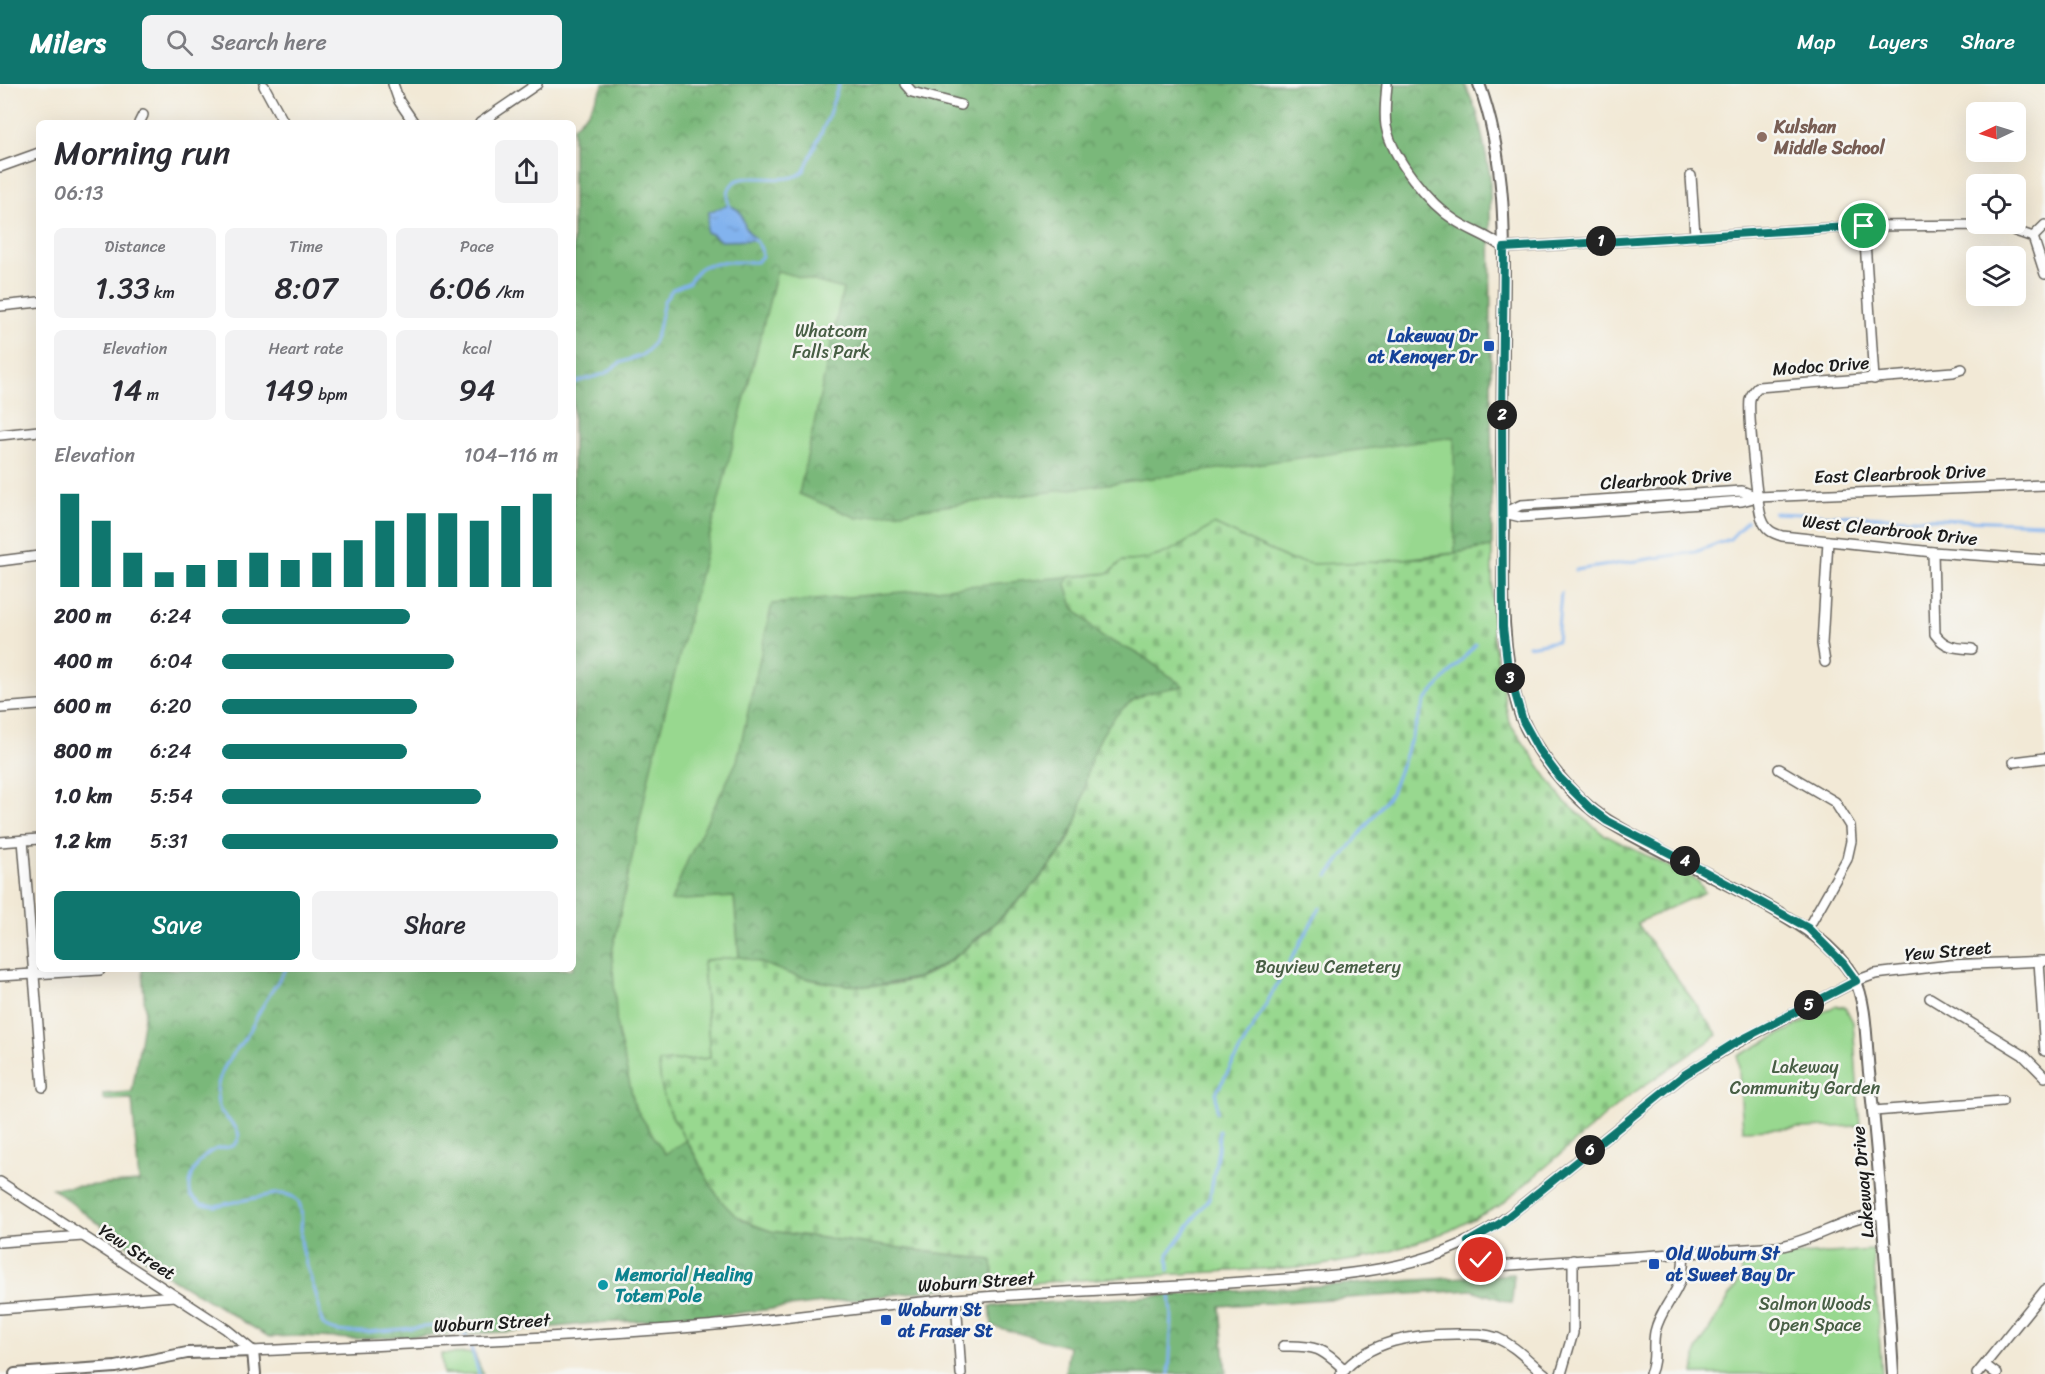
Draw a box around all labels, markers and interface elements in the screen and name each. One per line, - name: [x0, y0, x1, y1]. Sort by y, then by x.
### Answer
- search box: [142, 15, 562, 69]
- text: Milers: [30, 18, 106, 67]
- text: Search here: [211, 23, 327, 62]
- text: Map: [1797, 23, 1836, 61]
- text: Layers: [1869, 23, 1928, 61]
- text: Share: [1961, 23, 2015, 61]
- icon: search: [163, 26, 196, 59]
- north arrow: [1966, 102, 2026, 162]
- map controls: [1966, 102, 2026, 306]
- place label: Kulshan Middle School: [1773, 111, 1885, 164]
- text: Morning run: [54, 124, 230, 182]
- marker: Kulshan Middle School: [1755, 130, 1769, 144]
- button: share: [495, 140, 558, 203]
- button: locate: [1966, 174, 2026, 234]
- text: 06:13: [54, 176, 104, 211]
- pin: [1838, 200, 1889, 251]
- icon: arrive: [1847, 209, 1880, 242]
- pin: 1: [1586, 226, 1616, 256]
- text: 1: [1598, 226, 1604, 255]
- text: Distance: [105, 232, 165, 261]
- text: Time: [289, 232, 323, 261]
- text: Pace: [460, 232, 494, 261]
- button: layers: [1966, 246, 2026, 306]
- text: 1.33: [95, 261, 150, 315]
- text: 8:07: [274, 261, 338, 315]
- text: 6:06: [430, 261, 492, 315]
- text: km: [150, 278, 175, 307]
- text: /km: [492, 278, 525, 307]
- park label: Whatcom Falls Park: [792, 315, 870, 368]
- place label: Lakeway Dr at Kenoyer Dr: [1367, 320, 1479, 373]
- text: Elevation: [103, 334, 167, 363]
- text: Heart rate: [268, 334, 344, 363]
- text: kcal: [462, 334, 492, 363]
- marker: Lakeway Dr at Kenoyer Dr: [1482, 339, 1496, 353]
- street label: Modoc Drive: [1772, 347, 1870, 385]
- text: 14: [111, 363, 143, 417]
- text: 149: [264, 363, 314, 417]
- text: 94: [458, 363, 496, 417]
- text: m: [143, 380, 159, 409]
- text: bpm: [314, 380, 348, 409]
- pin: 2: [1487, 400, 1517, 430]
- text: 2: [1497, 400, 1507, 429]
- text: Elevation: [54, 438, 135, 473]
- text: 104–116 m: [464, 438, 558, 473]
- street label: East Clearbrook Drive: [1813, 455, 1987, 493]
- street label: Clearbrook Drive: [1599, 458, 1733, 500]
- street label: West Clearbrook Drive: [1801, 505, 1979, 555]
- text: 200 m: [54, 599, 111, 634]
- text: 6:24: [150, 599, 191, 634]
- text: 400 m: [54, 644, 112, 679]
- text: 6:04: [150, 644, 193, 679]
- pin: 3: [1495, 663, 1525, 693]
- text: 3: [1506, 663, 1514, 692]
- text: 600 m: [54, 689, 111, 724]
- text: 6:20: [150, 689, 192, 724]
- text: 800 m: [54, 734, 112, 769]
- text: 6:24: [150, 734, 191, 769]
- text: 1.0 km: [54, 779, 112, 814]
- text: 5:54: [150, 779, 193, 814]
- text: 1.2 km: [54, 824, 111, 859]
- text: 5:31: [150, 824, 188, 859]
- pin: 4: [1670, 846, 1700, 876]
- text: 4: [1680, 846, 1690, 875]
- button: Save: [54, 891, 300, 960]
- button: Share: [312, 891, 558, 960]
- street label: Yew Street: [1903, 931, 1993, 971]
- park label: Bayview Cemetery: [1255, 951, 1401, 983]
- pin: 5: [1794, 990, 1824, 1020]
- text: 5: [1804, 990, 1814, 1019]
- park label: Lakeway Community Garden: [1730, 1051, 1880, 1104]
- street label: Lakeway Drive: [1842, 1125, 1884, 1239]
- pin: 6: [1575, 1135, 1605, 1165]
- text: 6: [1585, 1135, 1595, 1164]
- street label: Yew Street: [92, 1215, 182, 1289]
- pin: [1455, 1234, 1506, 1285]
- place label: Old Woburn St at Sweet Bay Dr: [1665, 1238, 1796, 1291]
- icon: check: [1464, 1243, 1497, 1276]
- marker: Old Woburn St at Sweet Bay Dr: [1647, 1257, 1661, 1271]
- place label: Memorial Healing Totem Pole: [614, 1259, 753, 1312]
- street label: Woburn Street: [917, 1262, 1036, 1302]
- marker: Memorial Healing Totem Pole: [596, 1278, 610, 1292]
- park label: Salmon Woods Open Space: [1759, 1288, 1872, 1341]
- place label: Woburn St at Fraser St: [897, 1294, 993, 1347]
- street label: Woburn Street: [433, 1304, 552, 1342]
- marker: Woburn St at Fraser St: [879, 1313, 893, 1327]

